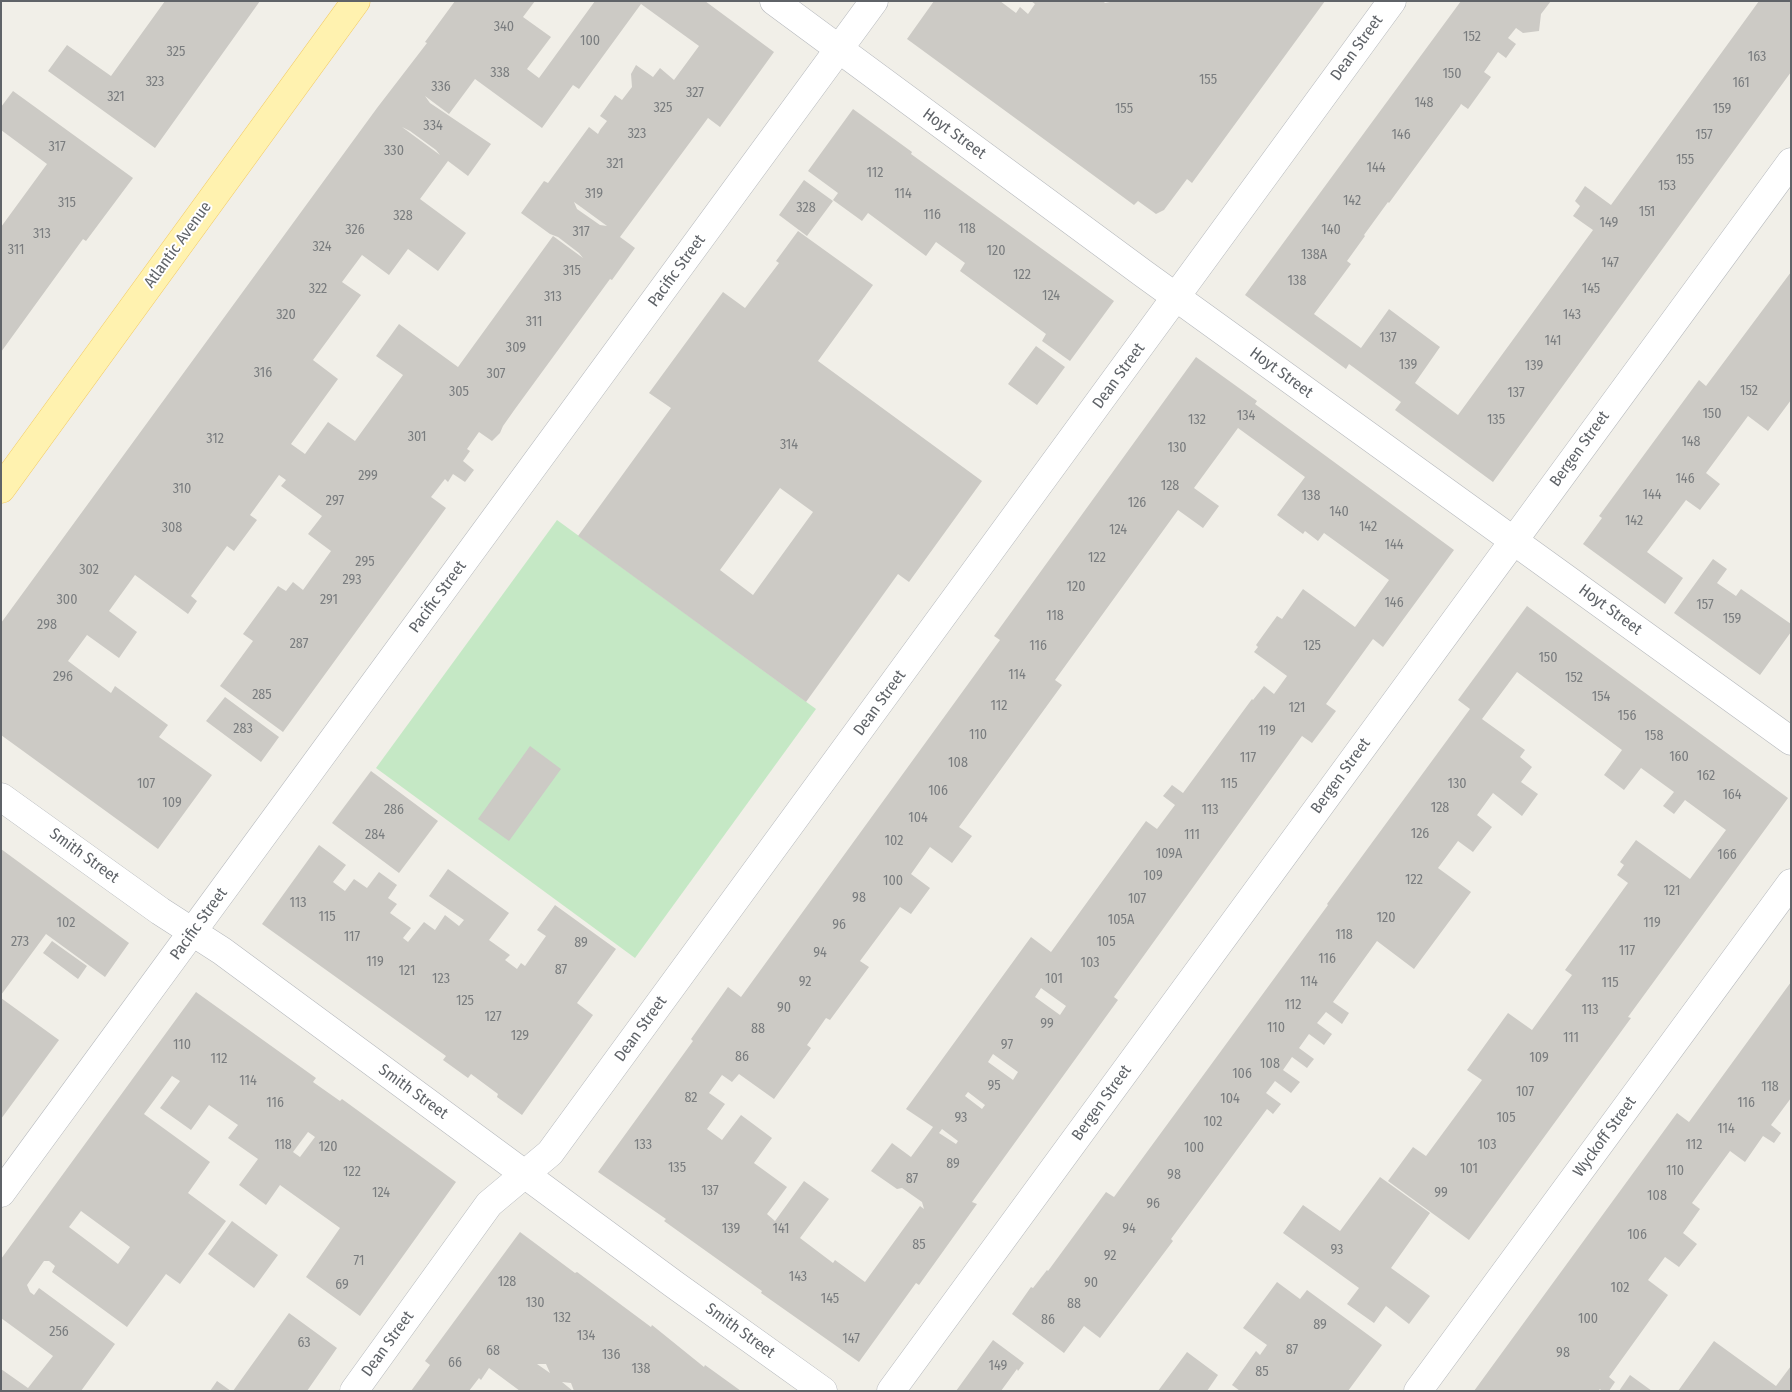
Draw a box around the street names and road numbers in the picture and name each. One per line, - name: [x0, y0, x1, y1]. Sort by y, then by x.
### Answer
- street label: Dean Street: [1327, 11, 1387, 85]
- street label: Hoyt Street: [919, 105, 989, 163]
- street label: Atlantic Avenue: [140, 198, 216, 292]
- street label: Pacific Street: [644, 231, 710, 311]
- street label: Dean Street: [1089, 339, 1149, 413]
- street label: Hoyt Street: [1246, 344, 1316, 402]
- street label: Bergen Street: [1546, 407, 1614, 491]
- street label: Pacific Street: [405, 557, 471, 637]
- street label: Hoyt Street: [1575, 581, 1645, 639]
- street label: Dean Street: [850, 666, 910, 740]
- street label: Bergen Street: [1307, 734, 1375, 818]
- street label: Smith Street: [46, 824, 122, 888]
- street label: Pacific Street: [166, 884, 232, 964]
- street label: Dean Street: [611, 992, 671, 1066]
- street label: Smith Street: [375, 1060, 451, 1124]
- street label: Bergen Street: [1068, 1061, 1136, 1145]
- street label: Wyckoff Street: [1569, 1093, 1641, 1181]
- street label: Smith Street: [702, 1299, 778, 1363]
- street label: Dean Street: [358, 1307, 418, 1381]

